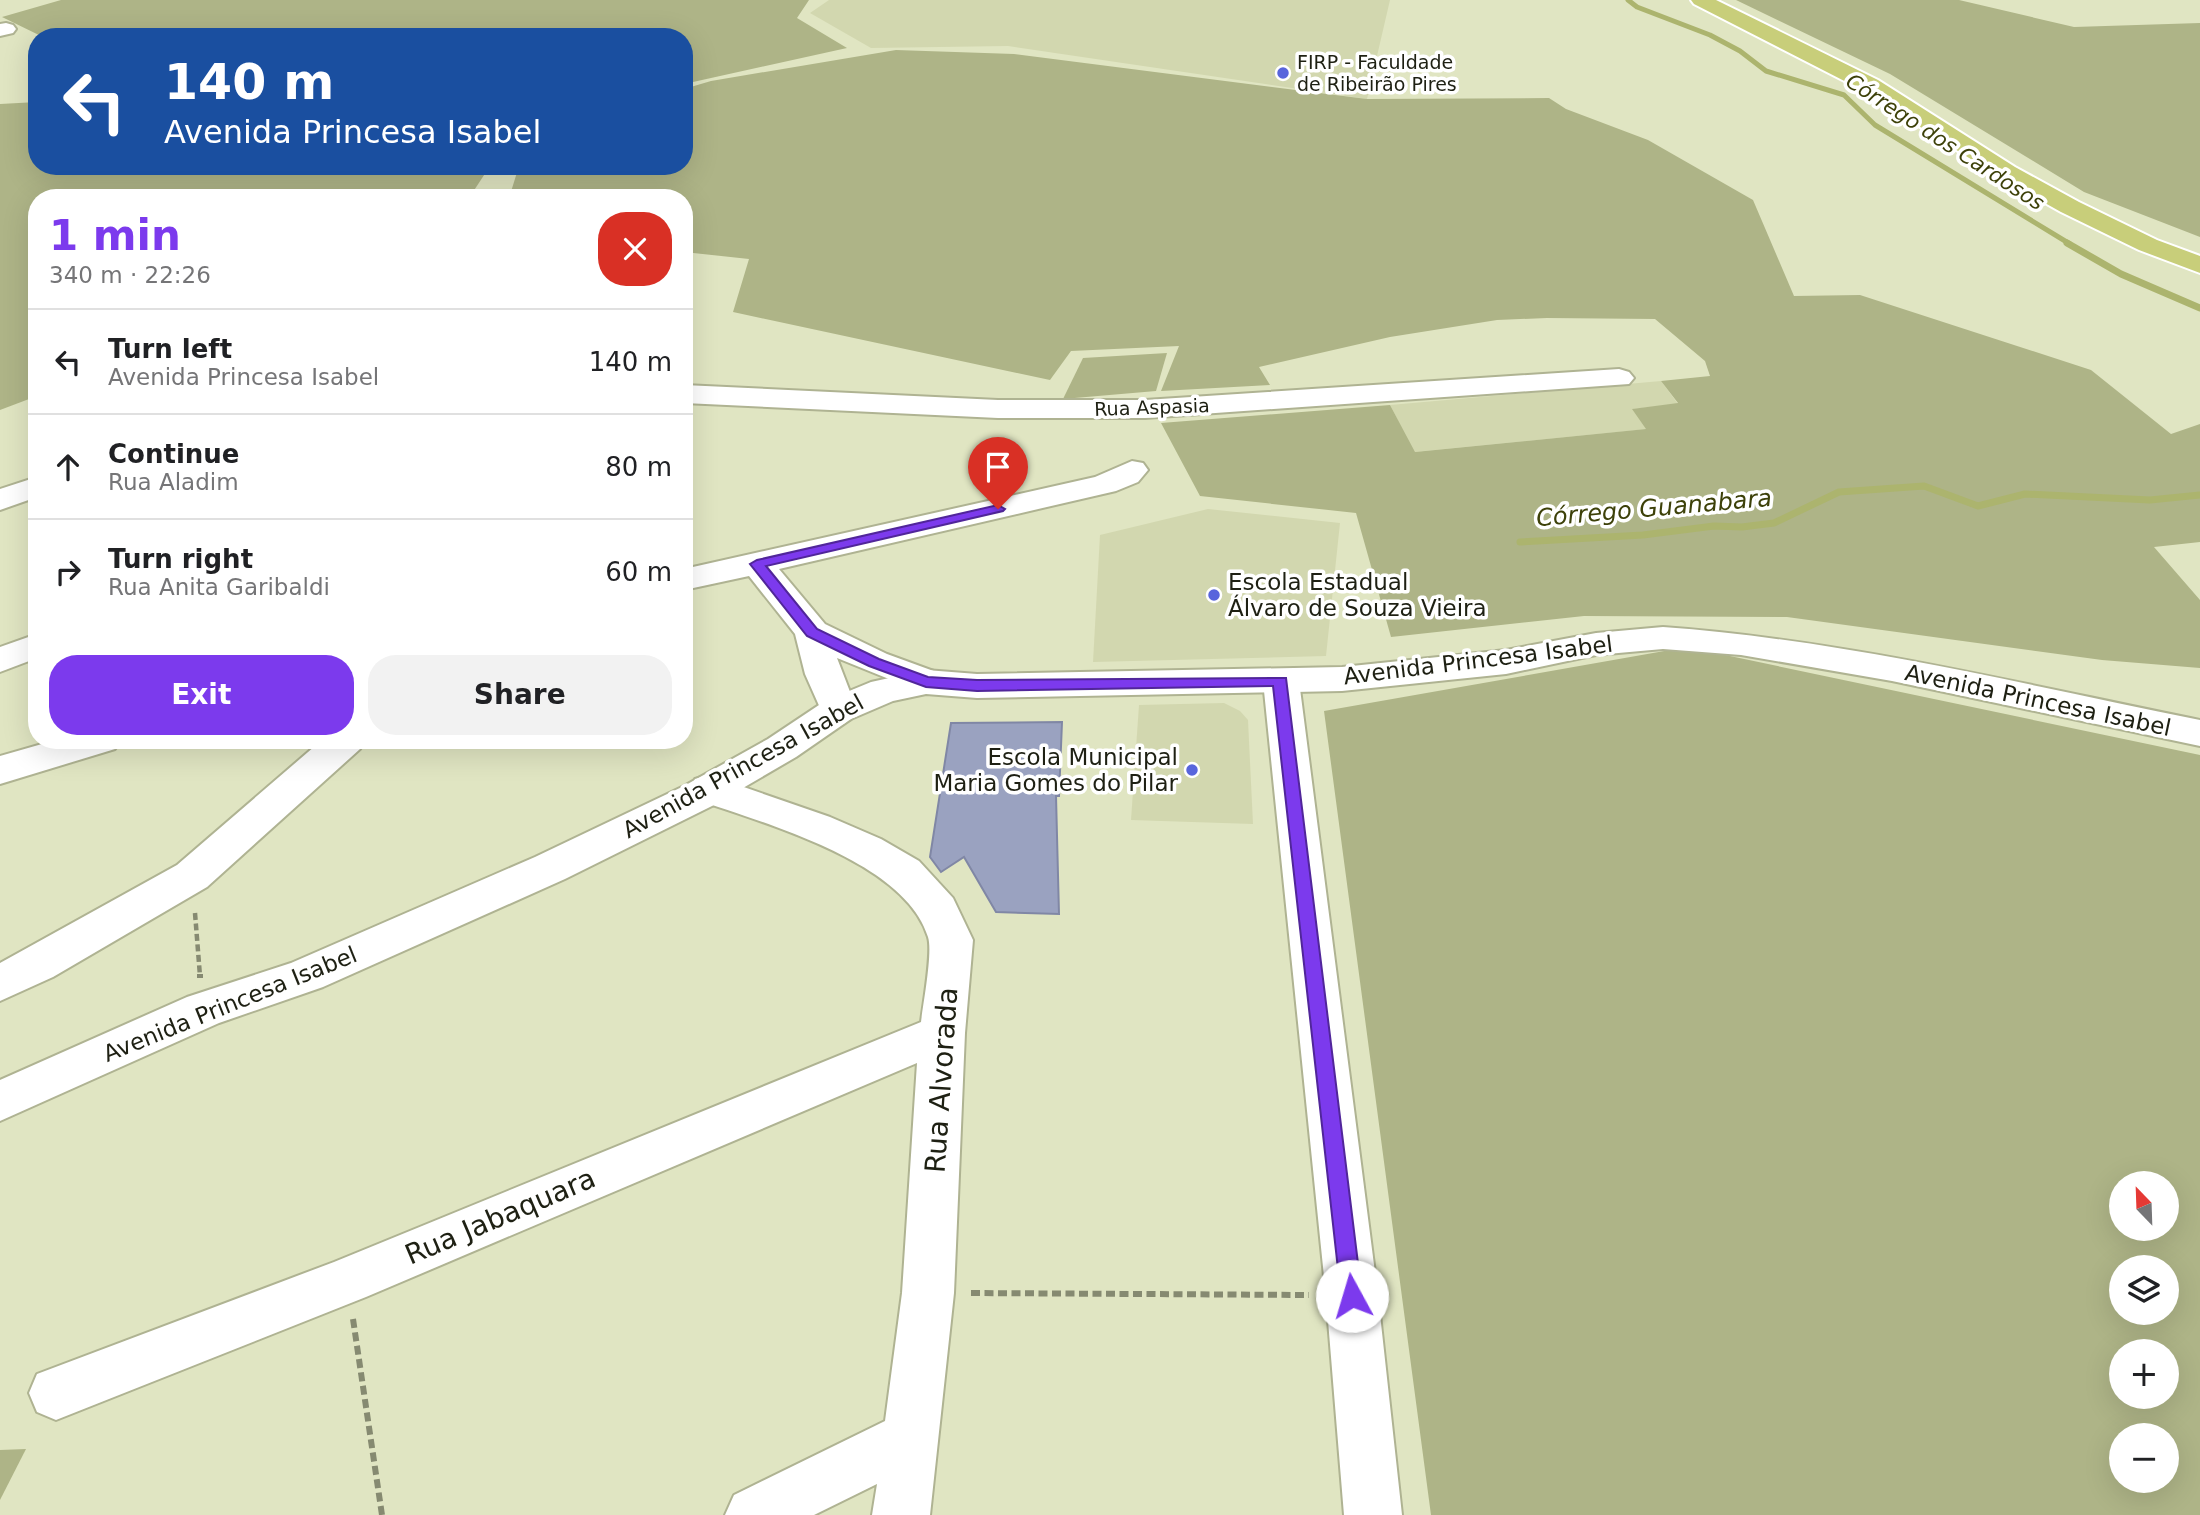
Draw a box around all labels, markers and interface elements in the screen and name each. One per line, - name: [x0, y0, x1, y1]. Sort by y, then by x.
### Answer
- place label: FIRP - Faculdade de Ribeirão Pires: [1297, 51, 1457, 95]
- text: 140 m: [164, 54, 334, 111]
- icon: left: [49, 56, 140, 147]
- marker: FIRP - Faculdade de Ribeirão Pires: [1275, 65, 1291, 81]
- water label: Córrego dos Cardosos: [1841, 69, 2049, 215]
- text: Avenida Princesa Isabel: [164, 113, 541, 151]
- text: 1 min: [49, 211, 181, 260]
- button: close: [598, 212, 672, 286]
- text: 340 m · 22:26: [49, 262, 211, 288]
- text: Turn left: [108, 334, 232, 364]
- icon: left: [49, 343, 87, 381]
- text: 140 m: [589, 347, 672, 377]
- text: Avenida Princesa Isabel: [108, 364, 379, 390]
- street label: Rua Aspasia: [1094, 394, 1210, 420]
- pin: [968, 437, 1028, 509]
- text: Continue: [108, 439, 239, 469]
- icon: ahead: [49, 448, 87, 486]
- icon: arrive: [979, 448, 1017, 486]
- text: 80 m: [605, 452, 672, 482]
- text: Rua Aladim: [108, 469, 239, 495]
- water label: Córrego Guanabara: [1535, 484, 1773, 532]
- text: Turn right: [108, 544, 253, 574]
- icon: right: [49, 553, 87, 591]
- text: 60 m: [605, 557, 672, 587]
- place label: Escola Estadual Álvaro de Souza Vieira: [1228, 569, 1487, 621]
- text: Rua Anita Garibaldi: [108, 574, 330, 600]
- marker: Escola Estadual Álvaro de Souza Vieira: [1206, 587, 1222, 603]
- street label: Avenida Princesa Isabel: [1342, 631, 1614, 689]
- button: Exit: [49, 655, 354, 735]
- button: Share: [368, 655, 672, 735]
- street label: Avenida Princesa Isabel: [1903, 659, 2173, 741]
- street label: Avenida Princesa Isabel: [618, 689, 868, 843]
- place label: Escola Municipal Maria Gomes do Pilar: [933, 744, 1179, 796]
- marker: Escola Municipal Maria Gomes do Pilar: [1184, 762, 1200, 778]
- street label: Avenida Princesa Isabel: [99, 941, 361, 1067]
- street label: Rua Alvorada: [919, 986, 964, 1174]
- street label: Rua Jabaquara: [400, 1161, 600, 1271]
- north arrow: [2109, 1171, 2179, 1241]
- map controls: [2109, 1171, 2179, 1493]
- button: layers: [2109, 1255, 2179, 1325]
- position arrow: [1315, 1259, 1389, 1333]
- button: +: [2109, 1339, 2179, 1409]
- button: −: [2109, 1423, 2179, 1493]

